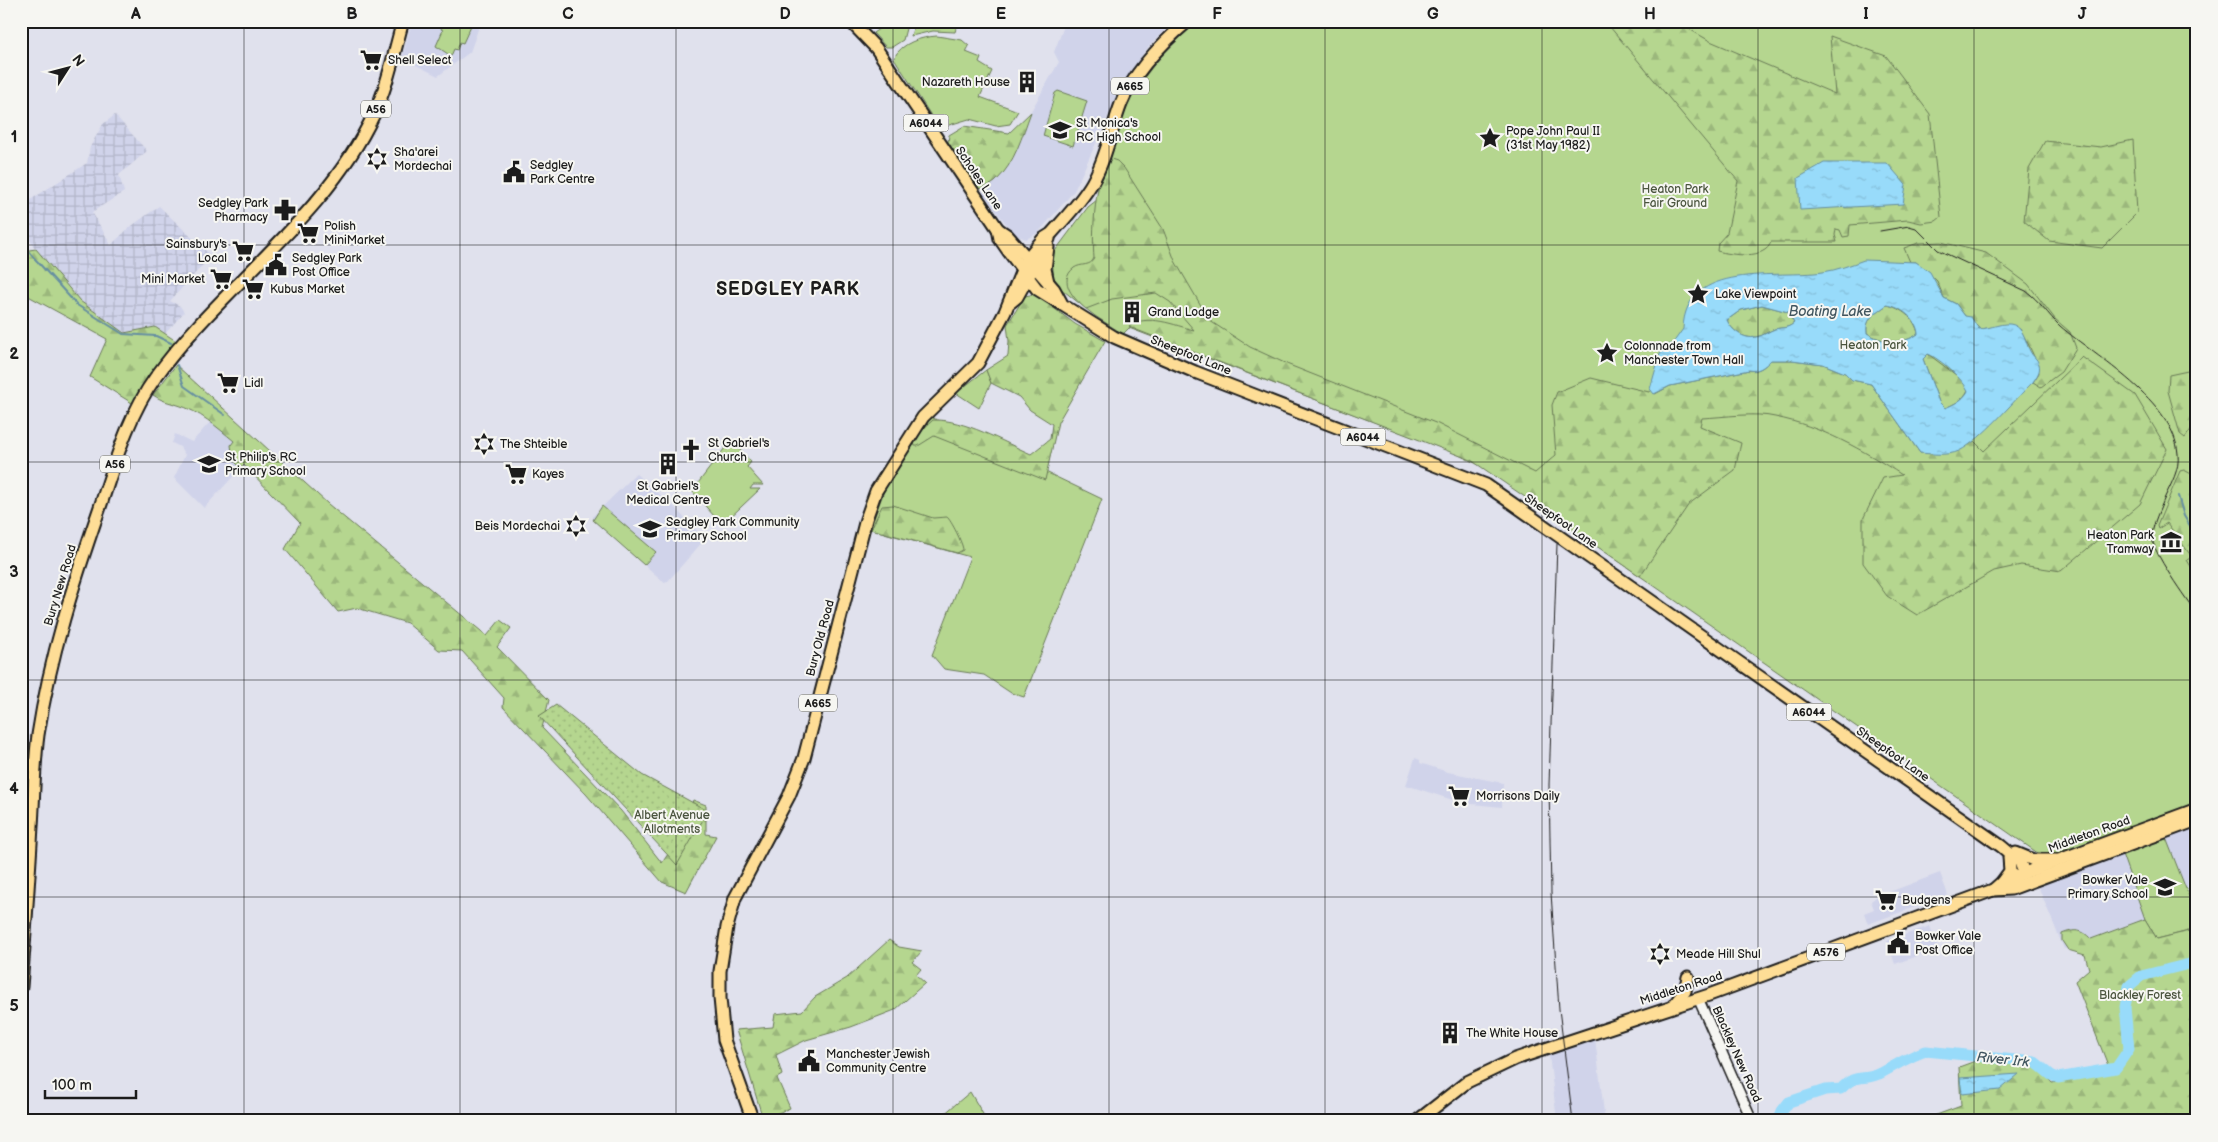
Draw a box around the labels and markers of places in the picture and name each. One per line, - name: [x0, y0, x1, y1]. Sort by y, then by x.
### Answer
- supermarket icon: Shell Select: [358, 47, 384, 73]
- place label: Shell Select: [388, 53, 452, 68]
- building icon: Nazareth House: [1014, 69, 1040, 95]
- place label: Nazareth House: [922, 75, 1010, 90]
- place label: St Monica's RC High School: [1076, 116, 1161, 145]
- school or university icon: St Monica's RC High School: [1047, 117, 1073, 143]
- place label: Pope John Paul II (31st May 1982): [1506, 124, 1600, 153]
- place icon: Pope John Paul II (31st May 1982): [1477, 125, 1503, 151]
- place label: Sha'arei Mordechai: [394, 145, 452, 174]
- synagogue icon: Sha'arei Mordechai: [364, 146, 390, 172]
- place label: Sedgley Park Centre: [530, 158, 595, 187]
- public building icon: Sedgley Park Centre: [501, 159, 527, 185]
- place label: Sedgley Park Pharmacy: [198, 196, 269, 225]
- pharmacy icon: Sedgley Park Pharmacy: [272, 197, 298, 223]
- place label: Polish MiniMarket: [324, 219, 385, 248]
- supermarket icon: Polish MiniMarket: [295, 220, 321, 246]
- place label: Sainsbury's Local: [166, 237, 227, 266]
- supermarket icon: Sainsbury's Local: [230, 238, 256, 264]
- place label: Sedgley Park Post Office: [292, 251, 362, 280]
- public building icon: Sedgley Park Post Office: [263, 252, 289, 278]
- supermarket icon: Mini Market: [208, 266, 234, 292]
- place label: Mini Market: [141, 272, 205, 287]
- supermarket icon: Kubus Market: [240, 276, 266, 302]
- place icon: Lake Viewpoint: [1685, 281, 1711, 307]
- place label: Kubus Market: [270, 282, 345, 297]
- place label: Lake Viewpoint: [1715, 287, 1797, 302]
- building icon: Grand Lodge: [1119, 299, 1145, 325]
- place label: Grand Lodge: [1148, 305, 1219, 320]
- place label: Colonnade from Manchester Town Hall: [1624, 339, 1743, 368]
- place icon: Colonnade from Manchester Town Hall: [1594, 340, 1620, 366]
- supermarket icon: Lidl: [215, 370, 241, 396]
- place label: Lidl: [244, 376, 263, 391]
- synagogue icon: The Shteible: [471, 431, 497, 457]
- place label: St Gabriel's Church: [708, 436, 770, 465]
- place label: The Shteible: [500, 437, 567, 452]
- church icon: St Gabriel's Church: [678, 437, 704, 463]
- place label: St Philip's RC Primary School: [225, 450, 306, 479]
- school or university icon: St Philip's RC Primary School: [196, 451, 222, 477]
- building icon: St Gabriel's Medical Centre: [655, 451, 681, 477]
- supermarket icon: Kayes: [503, 461, 529, 487]
- place label: Kayes: [532, 467, 564, 482]
- place label: St Gabriel's Medical Centre: [626, 479, 710, 508]
- synagogue icon: Beis Mordechai: [563, 513, 589, 539]
- place label: Sedgley Park Community Primary School: [666, 515, 800, 544]
- school or university icon: Sedgley Park Community Primary School: [637, 516, 663, 542]
- place label: Beis Mordechai: [475, 519, 560, 534]
- place label: Heaton Park Tramway: [2087, 528, 2155, 557]
- museum icon: Heaton Park Tramway: [2158, 529, 2184, 555]
- supermarket icon: Morrisons Daily: [1446, 783, 1472, 809]
- place label: Morrisons Daily: [1476, 789, 1560, 804]
- place label: Bowker Vale Primary School: [2067, 873, 2148, 902]
- school or university icon: Bowker Vale Primary School: [2152, 874, 2178, 900]
- supermarket icon: Budgens: [1873, 887, 1899, 913]
- place label: Budgens: [1902, 893, 1951, 908]
- place label: Bowker Vale Post Office: [1915, 929, 1981, 958]
- public building icon: Bowker Vale Post Office: [1885, 930, 1911, 956]
- synagogue icon: Meade Hill Shul: [1647, 941, 1673, 967]
- place label: Meade Hill Shul: [1676, 947, 1761, 962]
- building icon: The White House: [1437, 1020, 1463, 1046]
- place label: The White House: [1466, 1026, 1558, 1041]
- place label: Manchester Jewish Community Centre: [826, 1047, 930, 1076]
- public building icon: Manchester Jewish Community Centre: [796, 1048, 822, 1074]

